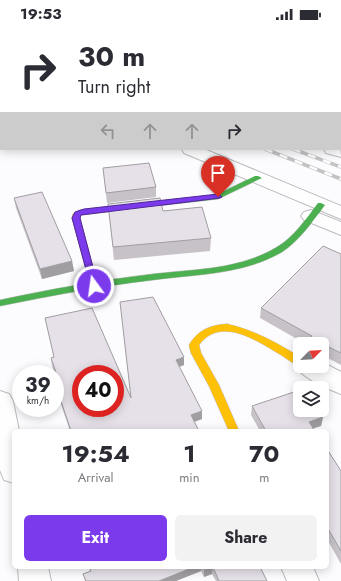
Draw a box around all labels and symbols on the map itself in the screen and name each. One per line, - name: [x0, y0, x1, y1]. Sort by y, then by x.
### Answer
- pin: [201, 156, 235, 197]
- position arrow: [73, 265, 115, 307]
- north arrow: [293, 337, 329, 373]
- speed limit sign: 40: [72, 365, 124, 417]

